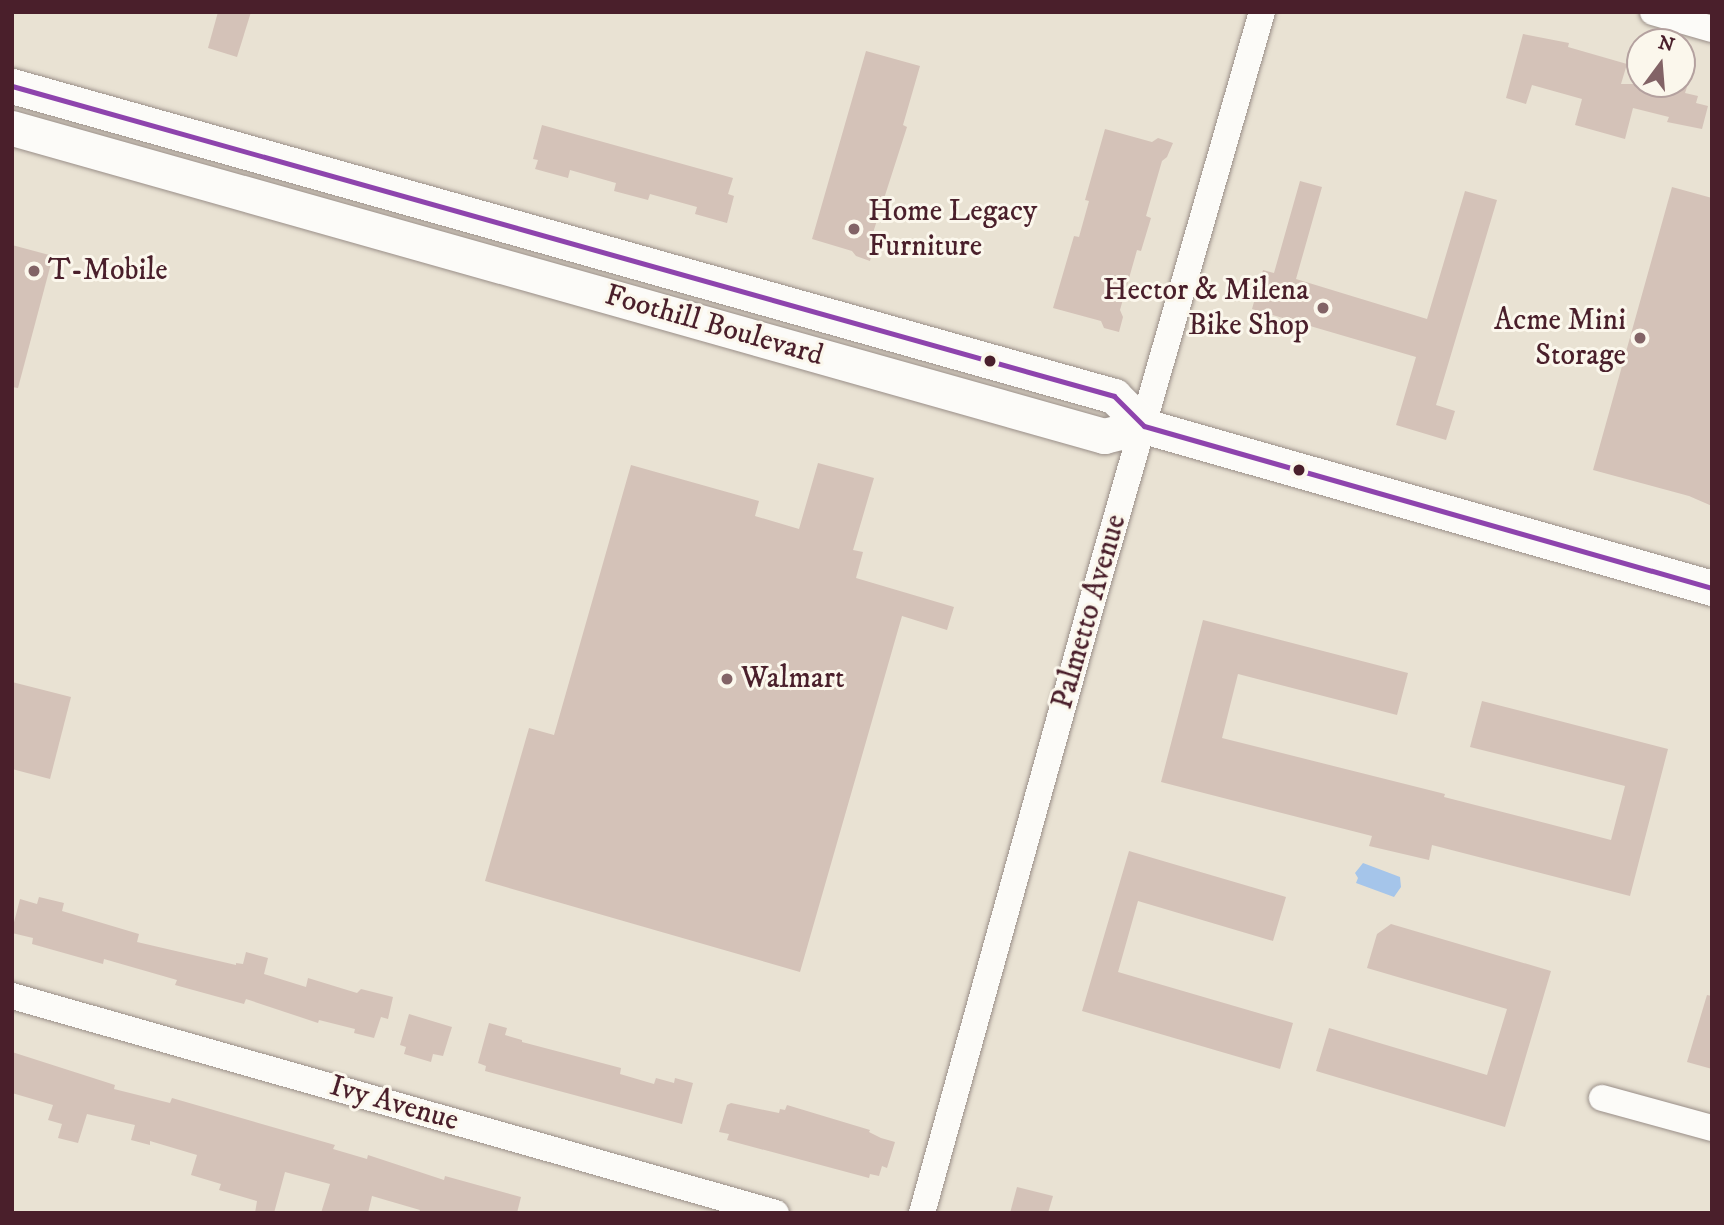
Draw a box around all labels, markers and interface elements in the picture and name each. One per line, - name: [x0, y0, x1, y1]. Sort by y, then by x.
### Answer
- north arrow: [1626, 28, 1696, 98]
- text: N: [1656, 31, 1677, 57]
- place label: Home Legacy Furniture: [868, 194, 1037, 264]
- marker: Home Legacy Furniture: [846, 221, 862, 237]
- place label: T-Mobile: [48, 253, 168, 289]
- marker: T-Mobile: [26, 263, 42, 279]
- place label: Hector & Milena Bike Shop: [1103, 273, 1309, 344]
- street label: Foothill Boulevard: [601, 278, 827, 374]
- marker: Hector & Milena Bike Shop: [1315, 300, 1331, 316]
- place label: Acme Mini Storage: [1494, 303, 1626, 374]
- marker: Acme Mini Storage: [1632, 330, 1648, 346]
- unlabelled marker: [983, 354, 997, 368]
- unlabelled marker: [1292, 463, 1306, 477]
- street label: Palmetto Avenue: [1045, 511, 1135, 713]
- place label: Walmart: [741, 661, 845, 697]
- marker: Walmart: [719, 671, 735, 687]
- street label: Ivy Avenue: [326, 1068, 462, 1140]

